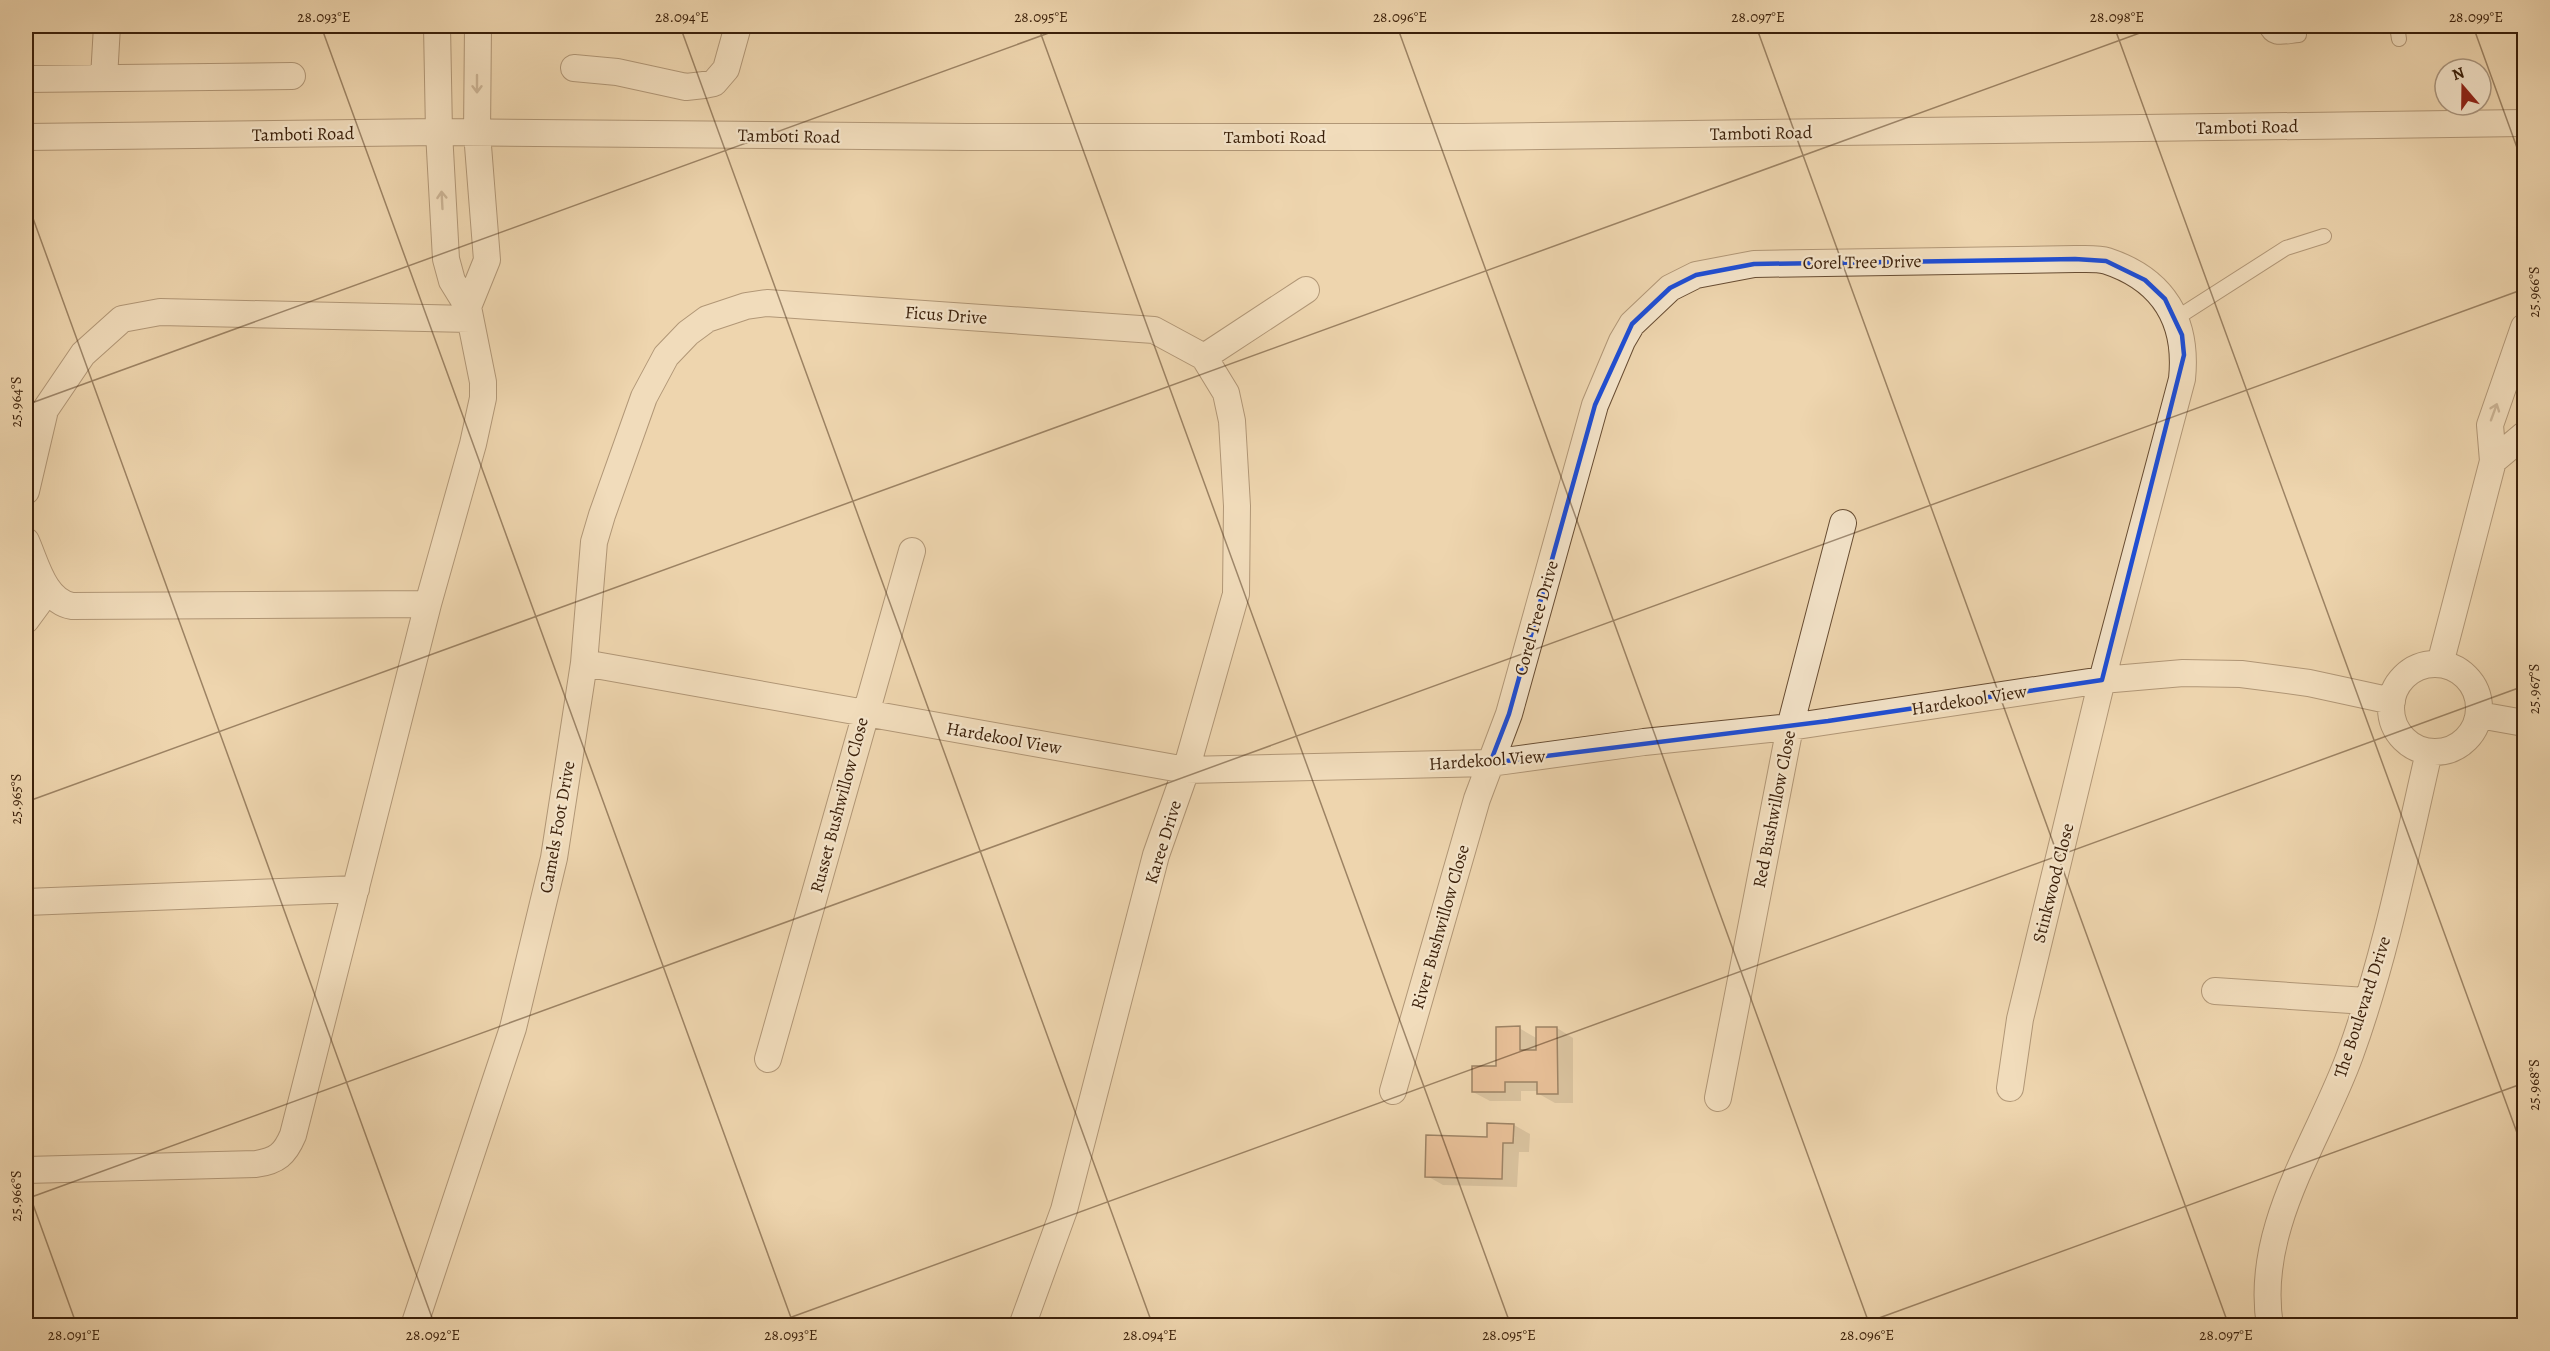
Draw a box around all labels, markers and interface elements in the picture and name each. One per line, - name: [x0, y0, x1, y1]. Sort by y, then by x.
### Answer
- text: 28.093°E: [297, 7, 351, 27]
- text: 28.094°E: [655, 7, 709, 27]
- text: 28.095°E: [1014, 7, 1068, 27]
- text: 28.096°E: [1373, 7, 1427, 27]
- text: 28.097°E: [1731, 7, 1785, 27]
- text: 28.098°E: [2090, 7, 2144, 27]
- text: 28.099°E: [2449, 7, 2503, 27]
- north arrow: [2433, 57, 2493, 117]
- text: N: [2449, 61, 2468, 86]
- one-way arrow: [471, 73, 483, 93]
- street label: Tamboti Road: [2196, 114, 2299, 140]
- street label: Tamboti Road: [1710, 120, 1813, 146]
- street label: Tamboti Road: [252, 121, 355, 147]
- street label: Tamboti Road: [738, 123, 841, 149]
- street label: Tamboti Road: [1224, 125, 1327, 149]
- one-way arrow: [437, 191, 448, 211]
- street label: Corel Tree Drive: [1802, 249, 1922, 275]
- text: 25.966°S: [2524, 266, 2544, 318]
- street label: Ficus Drive: [904, 300, 988, 330]
- text: 25.964°S: [6, 376, 26, 428]
- one-way arrow: [2490, 403, 2501, 422]
- street label: Corel Tree Drive: [1508, 558, 1564, 678]
- text: 25.967°S: [2524, 664, 2544, 714]
- street label: Hardekool View: [1910, 679, 2029, 721]
- street label: Russet Bushwillow Close: [804, 715, 874, 895]
- street label: Hardekool View: [944, 716, 1064, 760]
- street label: Red Bushwillow Close: [1747, 728, 1801, 890]
- street label: Hardekool View: [1428, 744, 1546, 776]
- street label: Camels Foot Drive: [534, 759, 580, 895]
- text: 25.965°S: [6, 774, 26, 824]
- street label: Karee Drive: [1139, 797, 1187, 887]
- street label: Stinkwood Close: [2026, 820, 2080, 946]
- street label: River Bushwillow Close: [1405, 842, 1475, 1012]
- street label: The Boulevard Drive: [2328, 933, 2396, 1081]
- text: 25.968°S: [2524, 1059, 2544, 1111]
- text: 25.966°S: [6, 1170, 26, 1222]
- text: 28.091°E: [48, 1325, 100, 1345]
- text: 28.092°E: [406, 1325, 460, 1345]
- text: 28.093°E: [764, 1325, 818, 1345]
- text: 28.094°E: [1123, 1325, 1177, 1345]
- text: 28.095°E: [1482, 1325, 1536, 1345]
- text: 28.096°E: [1840, 1325, 1894, 1345]
- text: 28.097°E: [2199, 1325, 2253, 1345]

